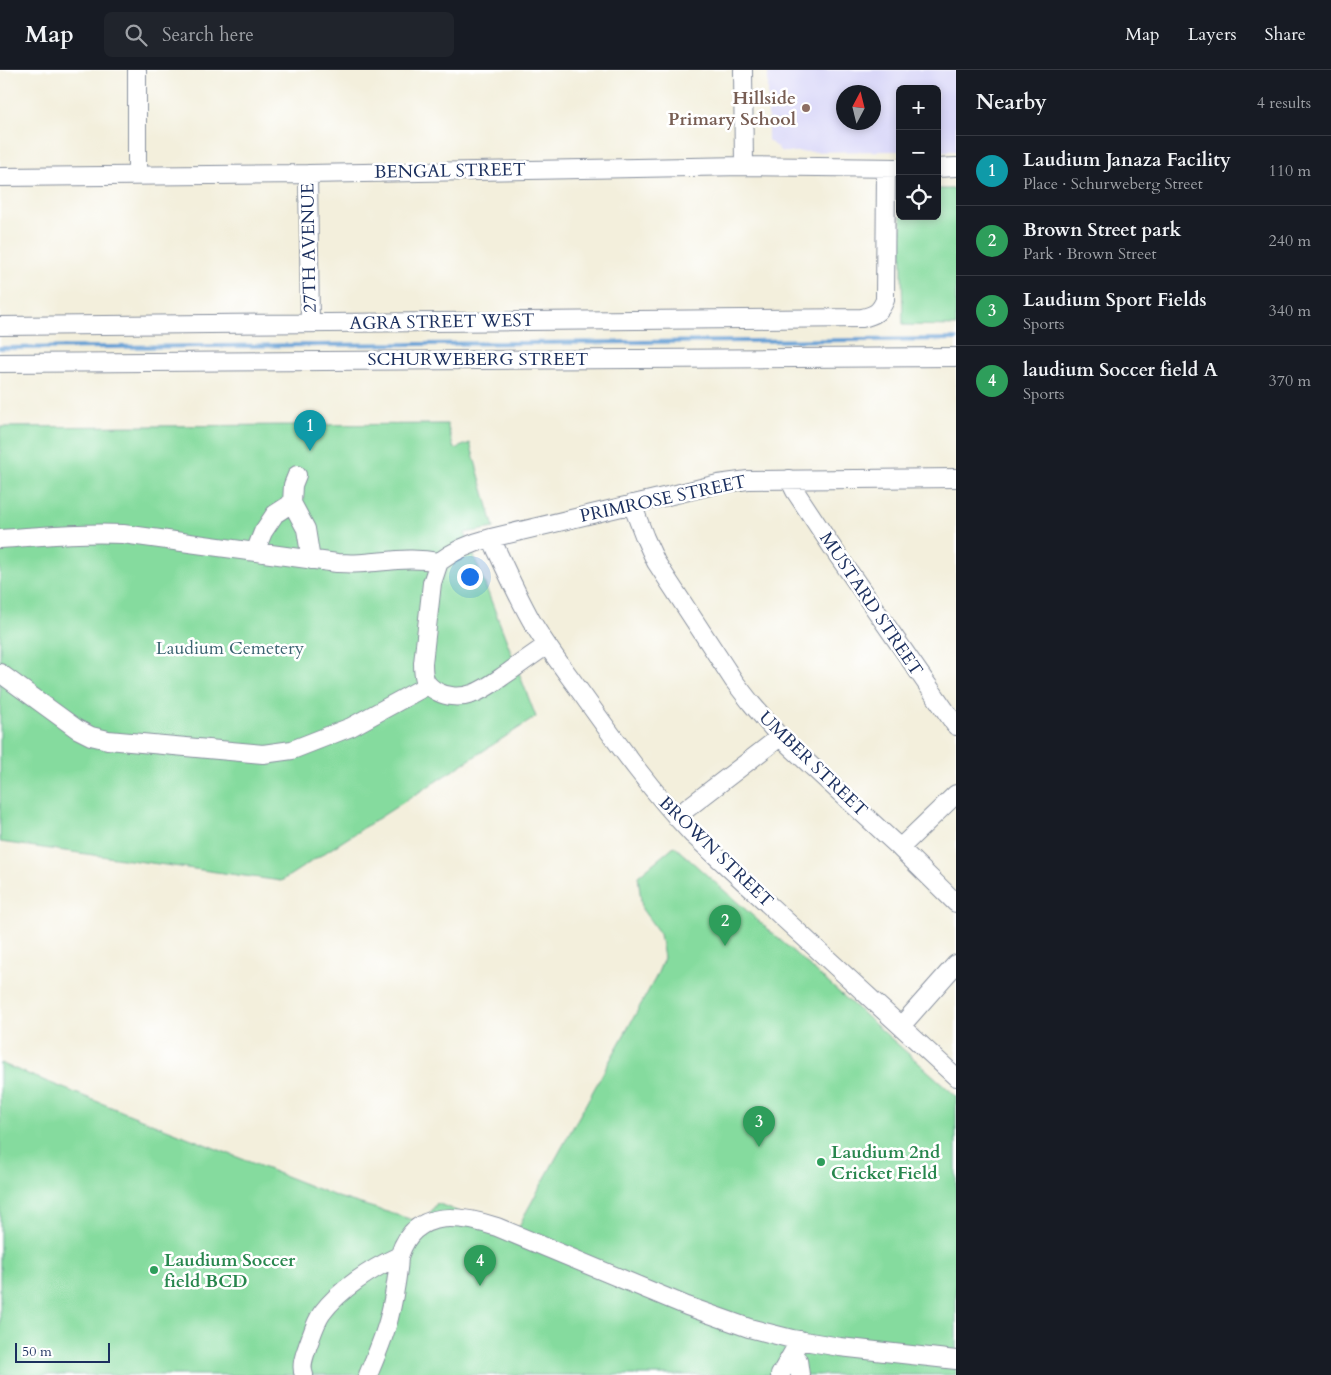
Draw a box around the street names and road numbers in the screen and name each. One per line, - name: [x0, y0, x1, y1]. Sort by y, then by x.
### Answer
- street label: BENGAL STREET: [374, 157, 526, 185]
- street label: 27TH AVENUE: [295, 183, 323, 313]
- street label: AGRA STREET WEST: [349, 308, 535, 336]
- street label: SCHURWEBERG STREET: [368, 347, 589, 372]
- street label: PRIMROSE STREET: [578, 469, 748, 529]
- street label: MUSTARD STREET: [813, 527, 929, 681]
- street label: UMBER STREET: [753, 706, 873, 822]
- street label: BROWN STREET: [653, 791, 779, 913]

